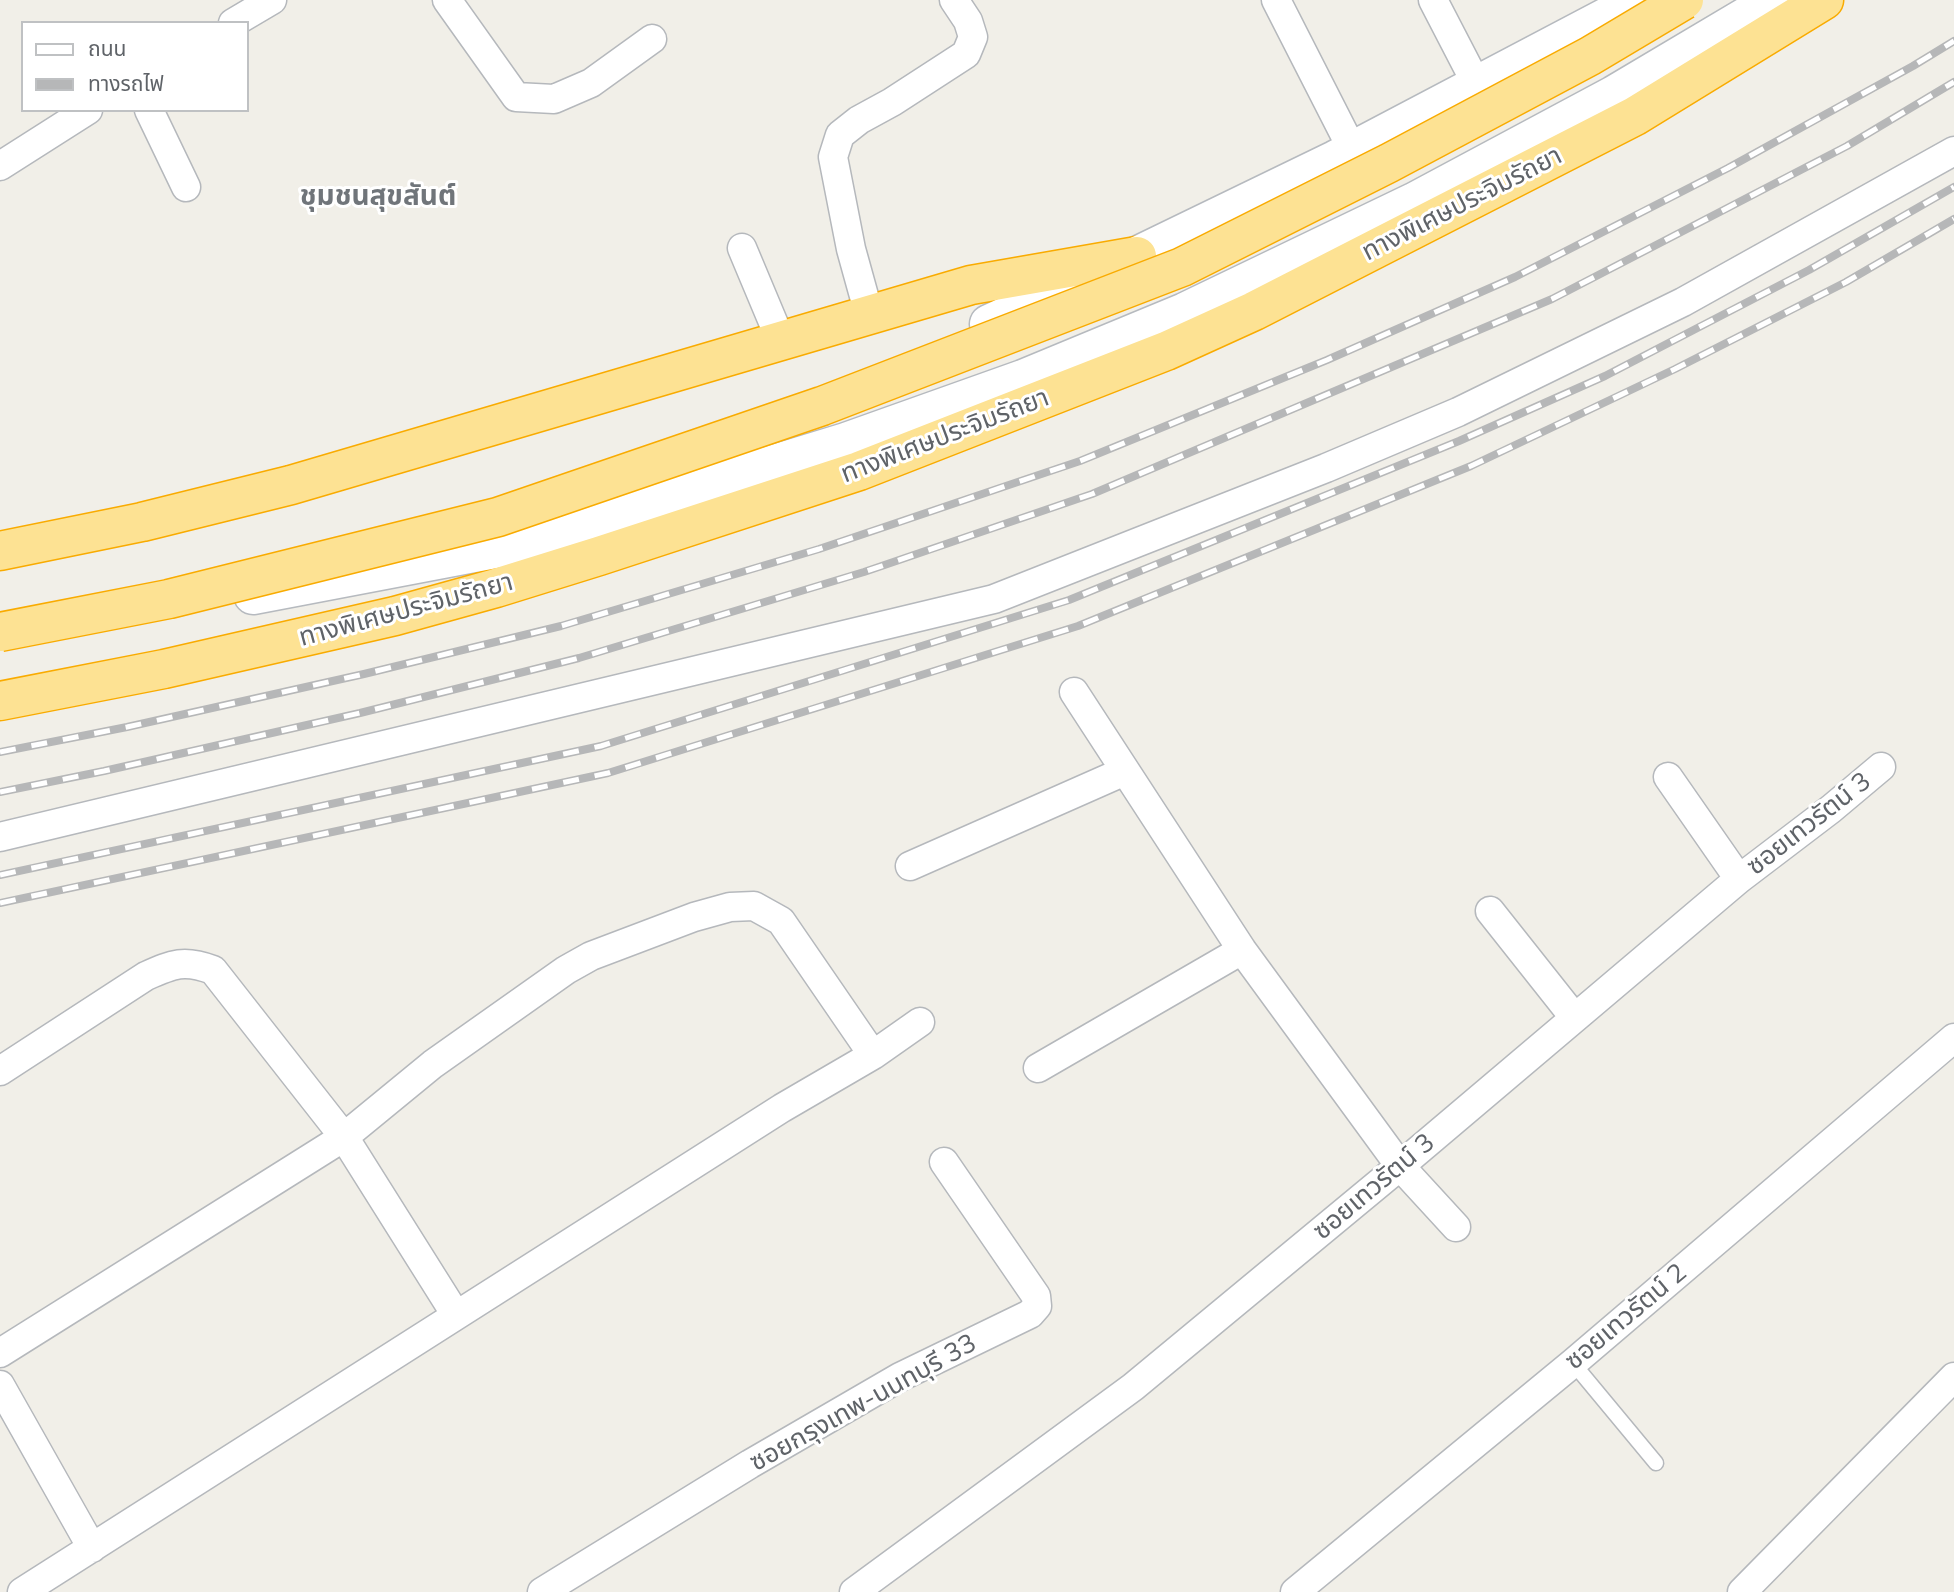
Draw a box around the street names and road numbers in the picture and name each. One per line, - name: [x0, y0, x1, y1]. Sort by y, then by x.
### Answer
- street label: ทางพิเศษประจิมรัถยา: [1357, 140, 1567, 268]
- street label: ทางพิเศษประจิมรัถยา: [837, 382, 1053, 490]
- street label: ทางพิเศษประจิมรัถยา: [296, 566, 516, 654]
- street label: ซอยเทวรัตน์ 3: [1741, 766, 1877, 882]
- street label: ซอยเทวรัตน์ 3: [1307, 1127, 1441, 1247]
- street label: ซอยเทวรัตน์ 2: [1559, 1257, 1693, 1377]
- street label: ซอยกรุงเทพ-นนทบุรี 33: [744, 1328, 982, 1478]

